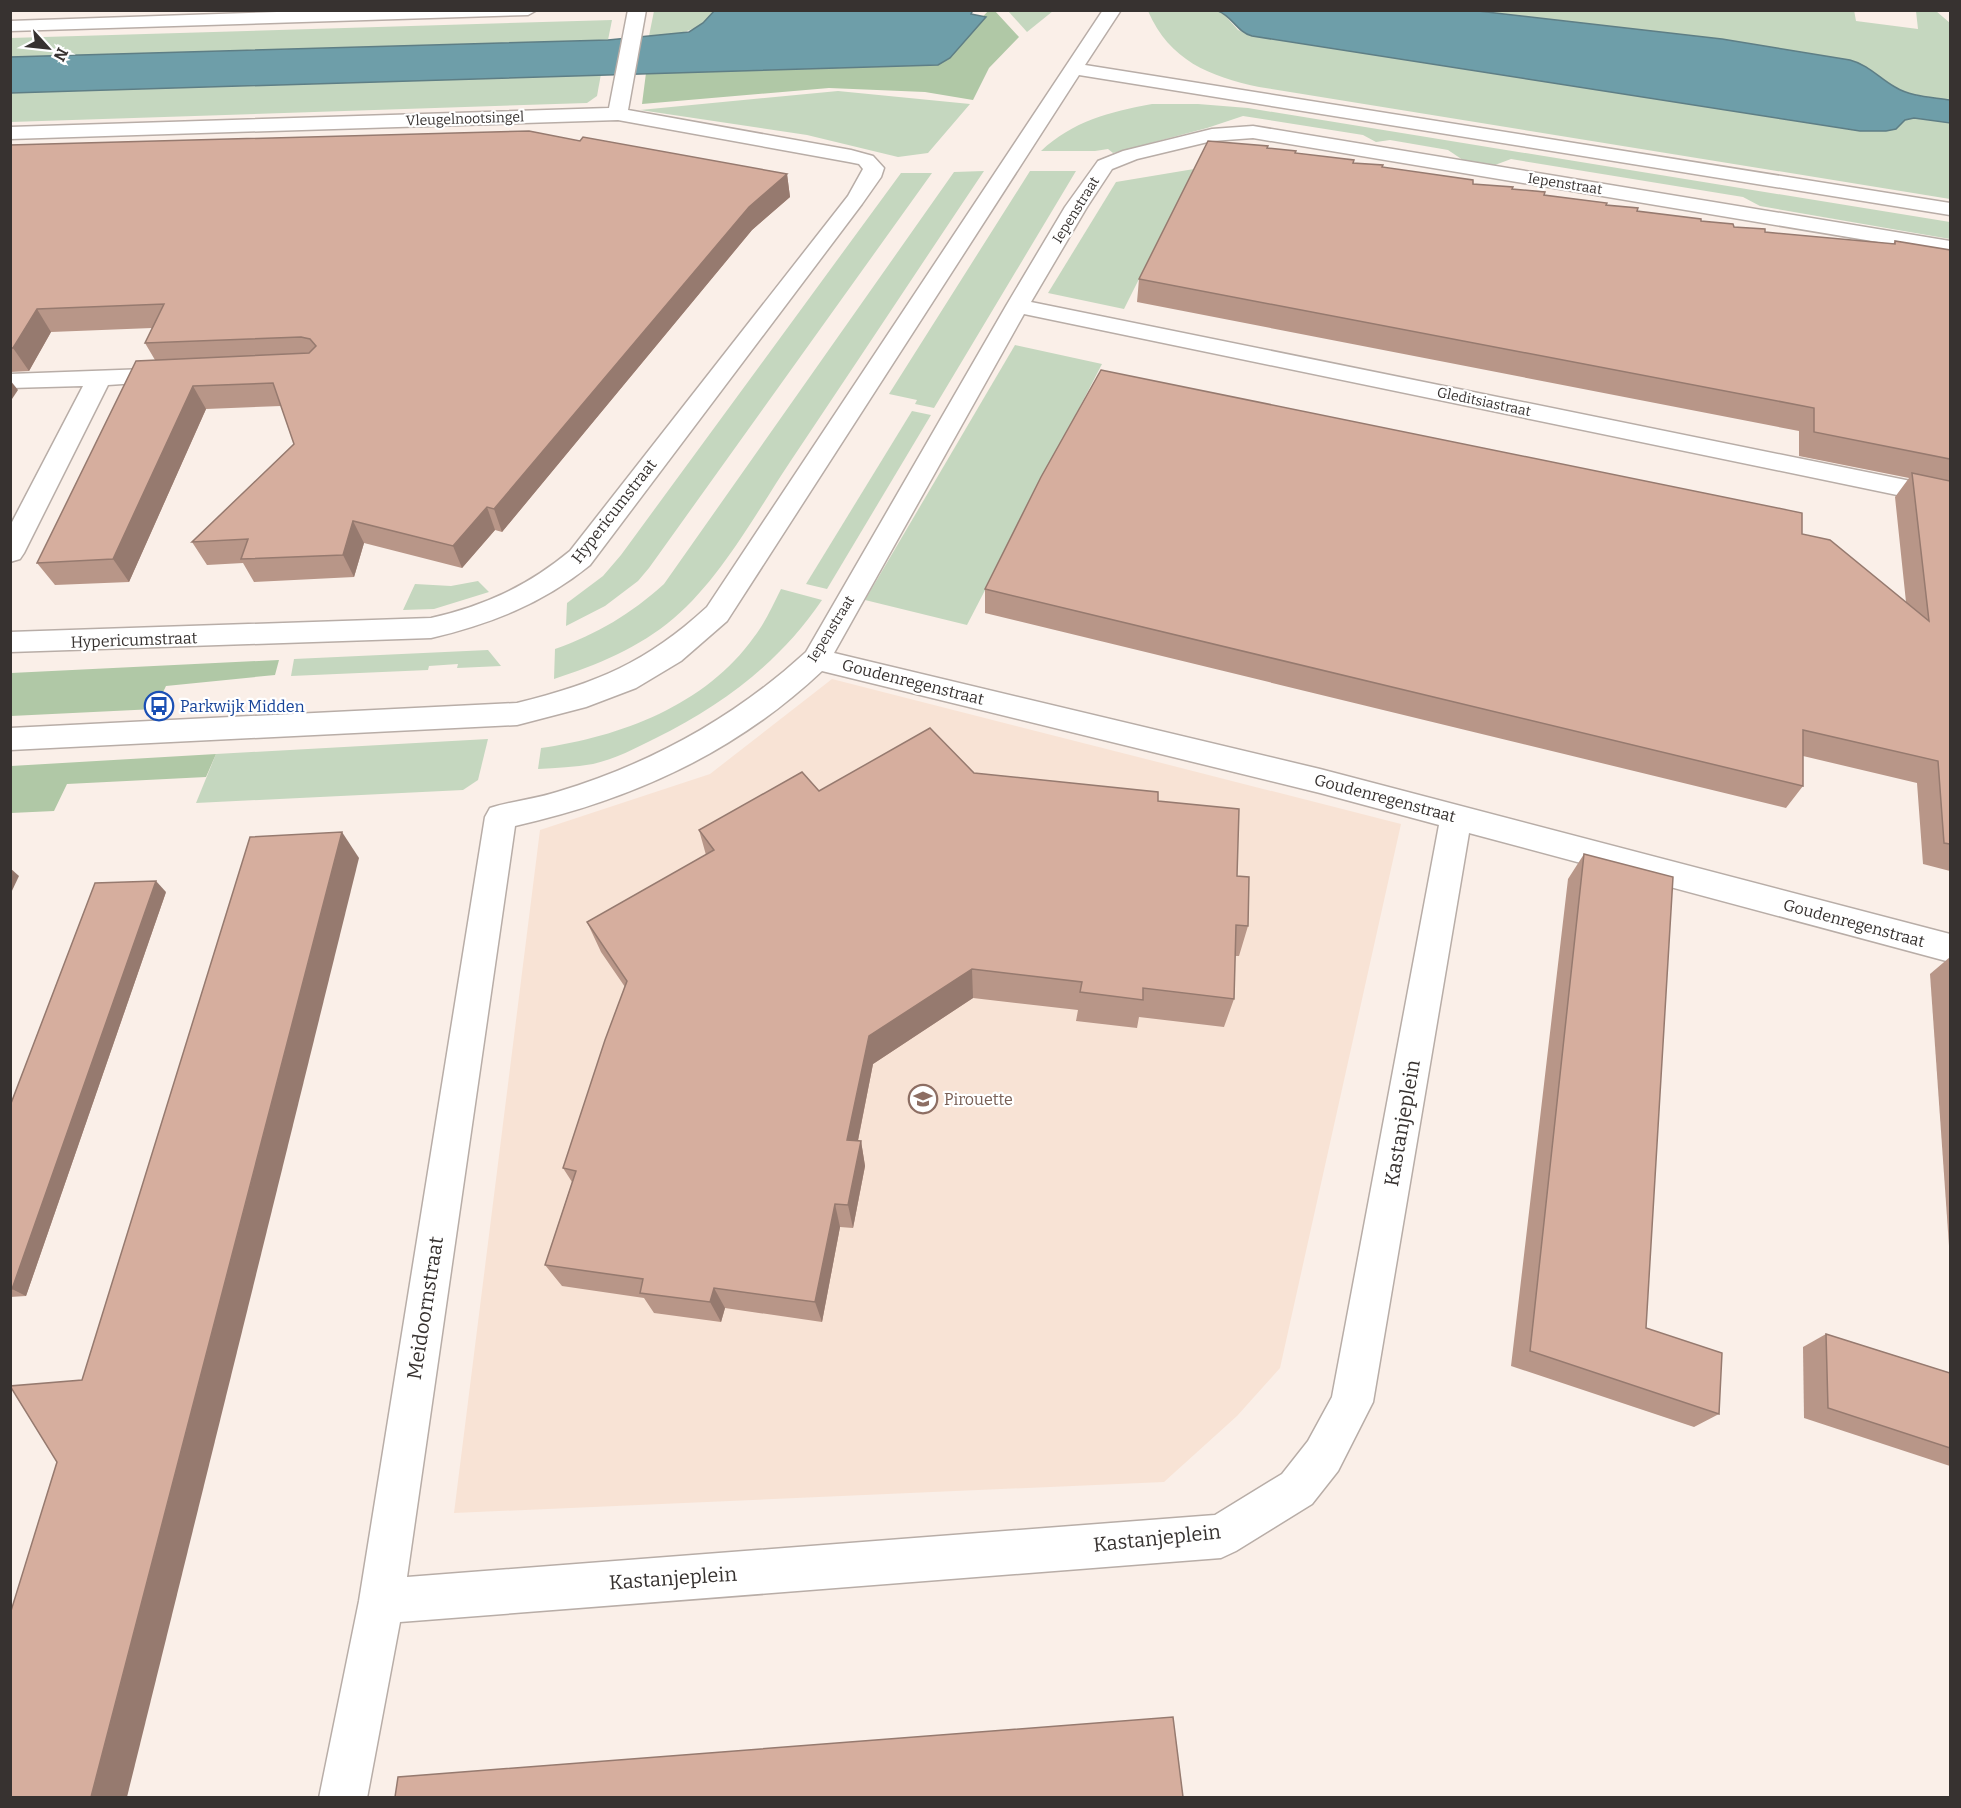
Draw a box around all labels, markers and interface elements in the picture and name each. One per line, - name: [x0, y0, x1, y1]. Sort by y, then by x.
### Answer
- north arrow: [18, 18, 78, 78]
- text: N: [50, 45, 72, 64]
- street label: Vleugelnootsingel: [406, 108, 524, 130]
- street label: Iepenstraat: [1527, 170, 1603, 198]
- street label: Iepenstraat: [1049, 174, 1103, 246]
- street label: Gleditsiastraat: [1436, 384, 1532, 420]
- street label: Hypericumstraat: [567, 455, 661, 567]
- street label: Iepenstraat: [804, 593, 858, 665]
- street label: Hypericumstraat: [70, 628, 198, 652]
- street label: Goudenregenstraat: [840, 655, 986, 709]
- bus stop icon: Parkwijk Midden: [143, 690, 175, 722]
- place label: Parkwijk Midden: [180, 697, 305, 716]
- street label: Goudenregenstraat: [1312, 770, 1458, 826]
- street label: Goudenregenstraat: [1781, 895, 1927, 951]
- street label: Kastanjeplein: [1379, 1058, 1426, 1188]
- school or university icon: Pirouette: [907, 1083, 939, 1115]
- place label: Pirouette: [944, 1090, 1013, 1109]
- street label: Meidoornstraat: [402, 1235, 448, 1381]
- street label: Kastanjeplein: [1092, 1519, 1222, 1558]
- street label: Kastanjeplein: [608, 1562, 738, 1595]

